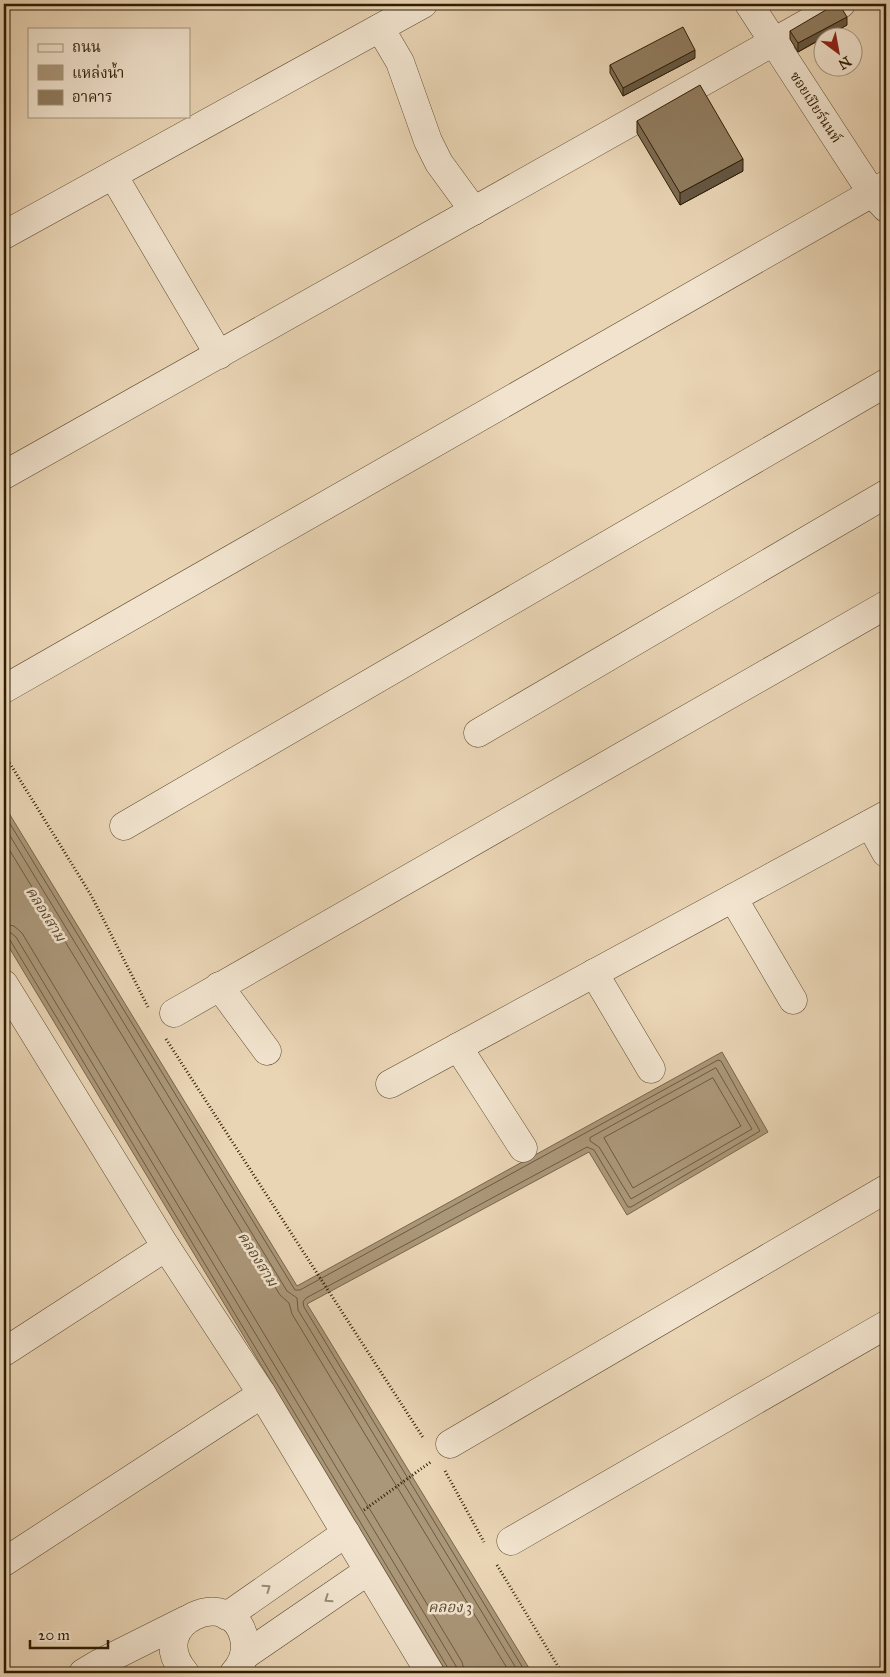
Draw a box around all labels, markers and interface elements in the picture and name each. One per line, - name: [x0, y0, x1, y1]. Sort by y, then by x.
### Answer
- legend: [28, 28, 190, 118]
- north arrow: [812, 28, 862, 78]
- text: ถนน: [72, 38, 101, 56]
- text: N: [835, 52, 854, 73]
- text: แหล่งน้ำ: [72, 62, 124, 82]
- street label: ซอยเปียร์นนท์: [786, 68, 846, 146]
- text: อาคาร: [72, 88, 112, 106]
- water label: คลองสาม: [22, 883, 70, 946]
- water label: คลองสาม: [234, 1228, 282, 1291]
- one-way arrow: [261, 1585, 271, 1594]
- one-way arrow: [324, 1593, 334, 1602]
- water label: คลอง 3: [428, 1598, 472, 1616]
- scale bar: [30, 1617, 108, 1649]
- text: 20 m: [38, 1626, 70, 1644]

